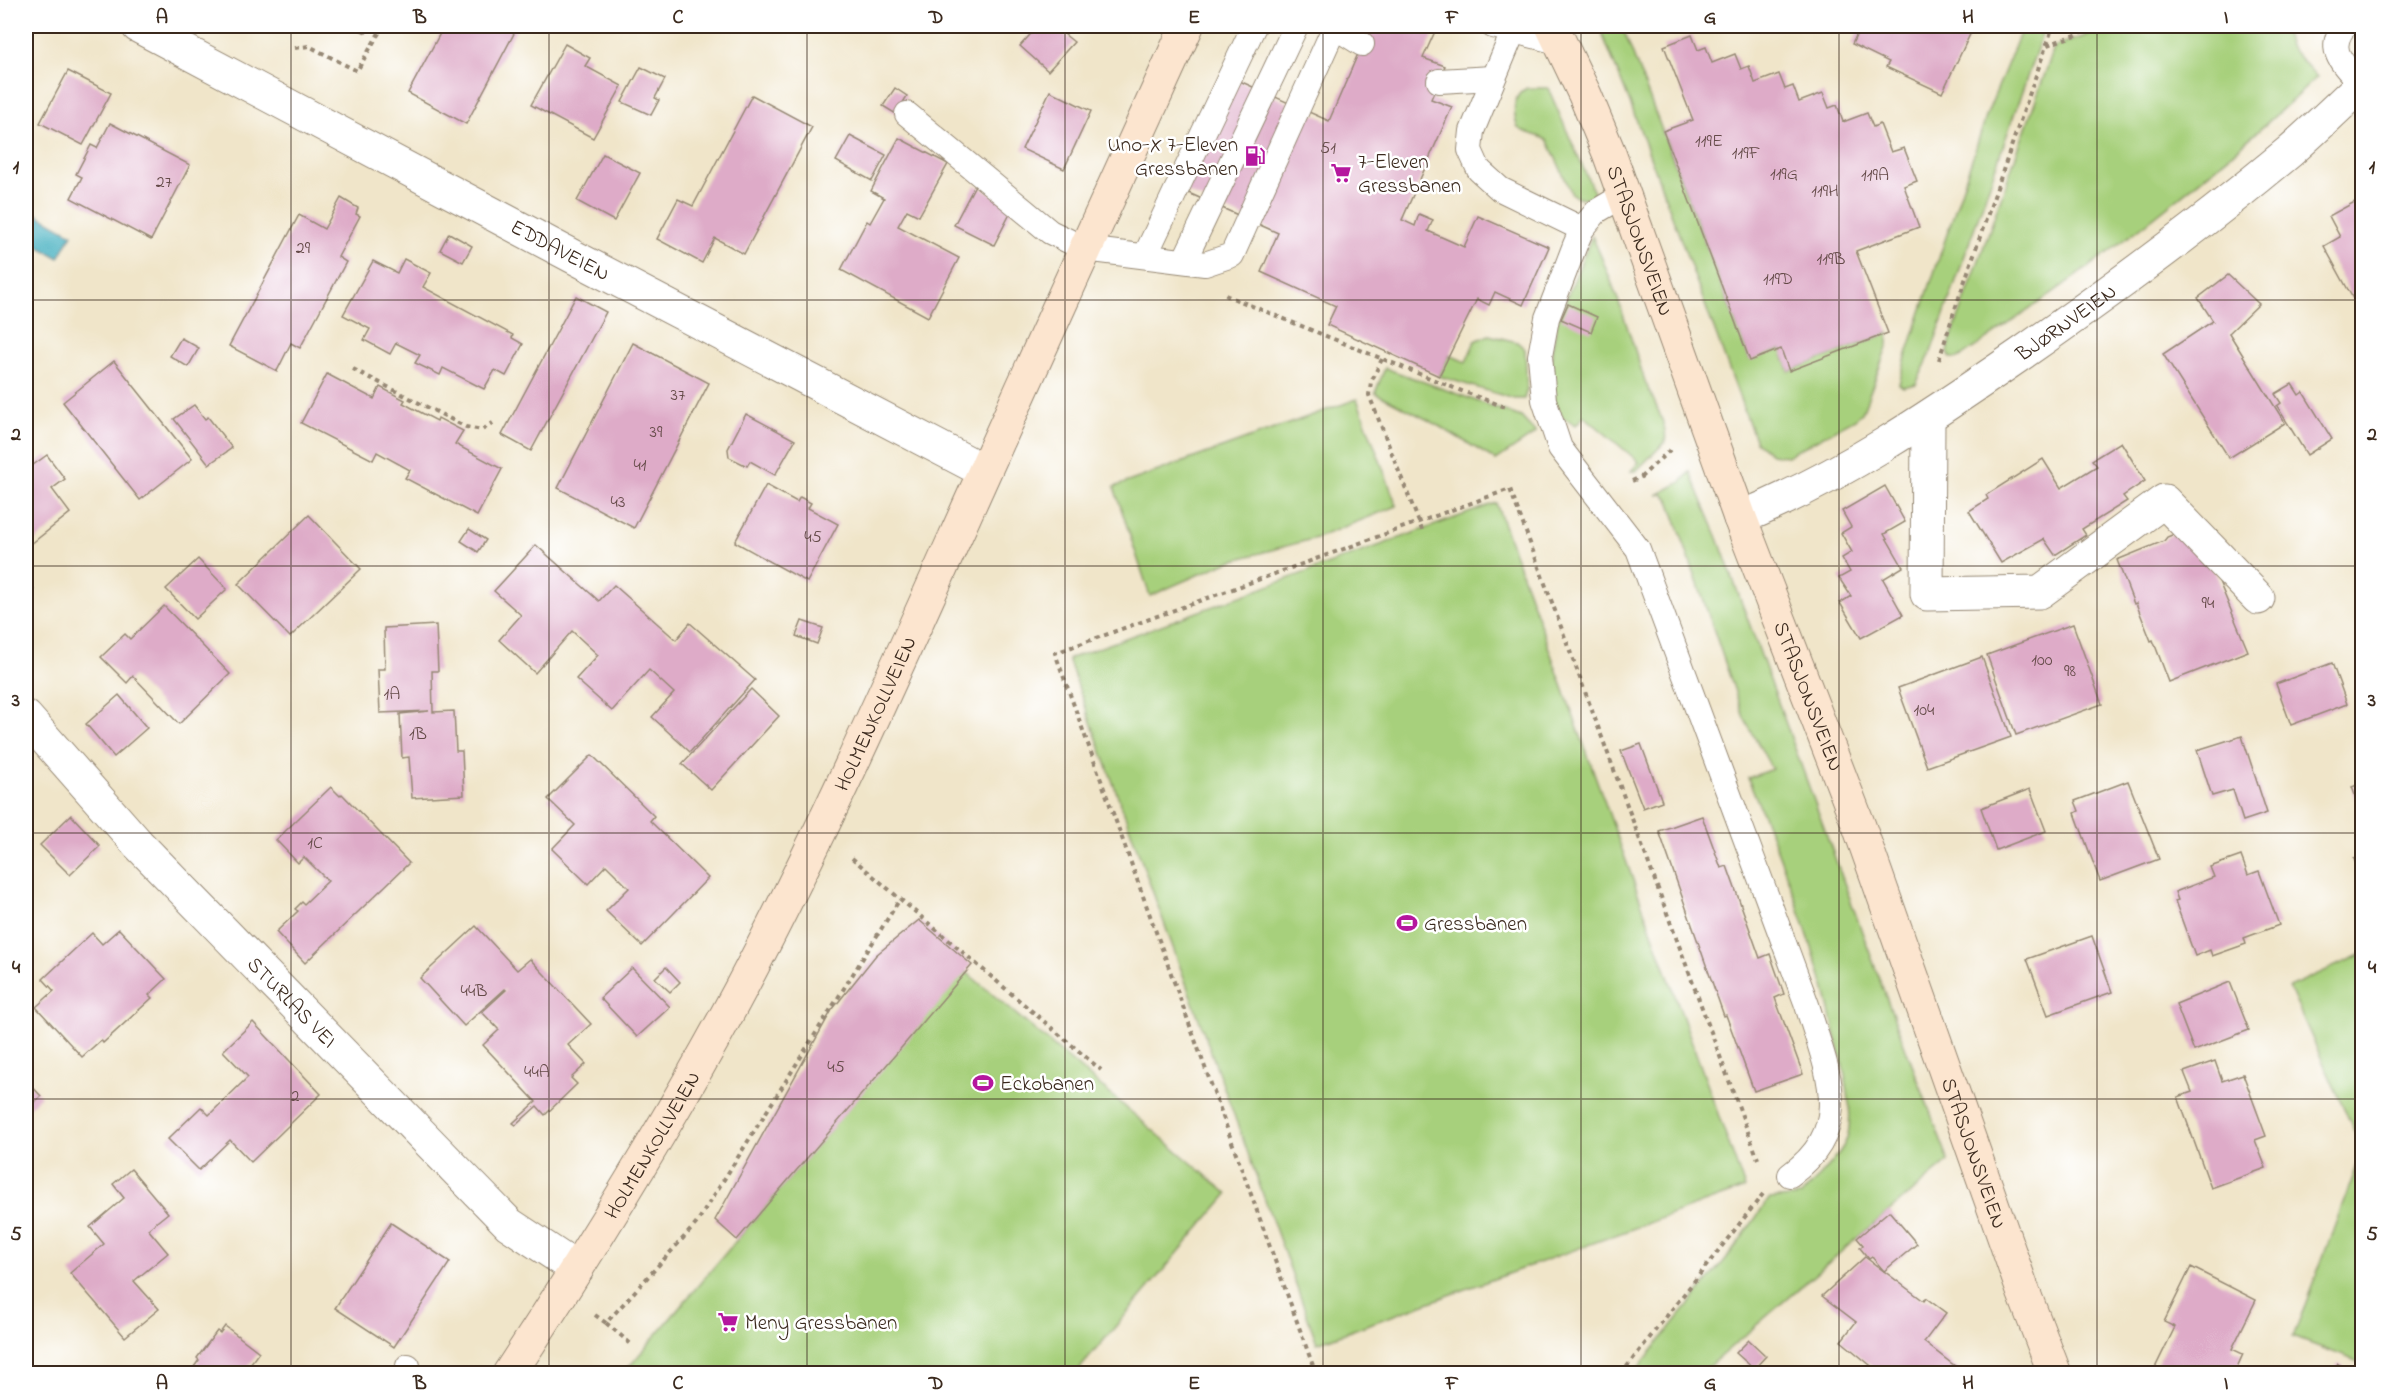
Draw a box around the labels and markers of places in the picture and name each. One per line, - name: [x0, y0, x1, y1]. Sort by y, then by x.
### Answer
- place label: Uno-X 7-Eleven Gressbanen: [1108, 131, 1238, 185]
- fuel station icon: Uno-X 7-Eleven Gressbanen: [1243, 144, 1267, 168]
- place label: 7-Eleven Gressbanen: [1358, 148, 1461, 202]
- supermarket icon: 7-Eleven Gressbanen: [1329, 161, 1353, 185]
- place label: Gressbanen: [1424, 910, 1527, 940]
- sports icon: Gressbanen: [1395, 911, 1419, 935]
- place label: Eckobanen: [1000, 1070, 1094, 1100]
- sports icon: Eckobanen: [971, 1071, 995, 1095]
- place label: Meny Gressbanen: [745, 1309, 897, 1341]
- supermarket icon: Meny Gressbanen: [716, 1310, 740, 1334]

